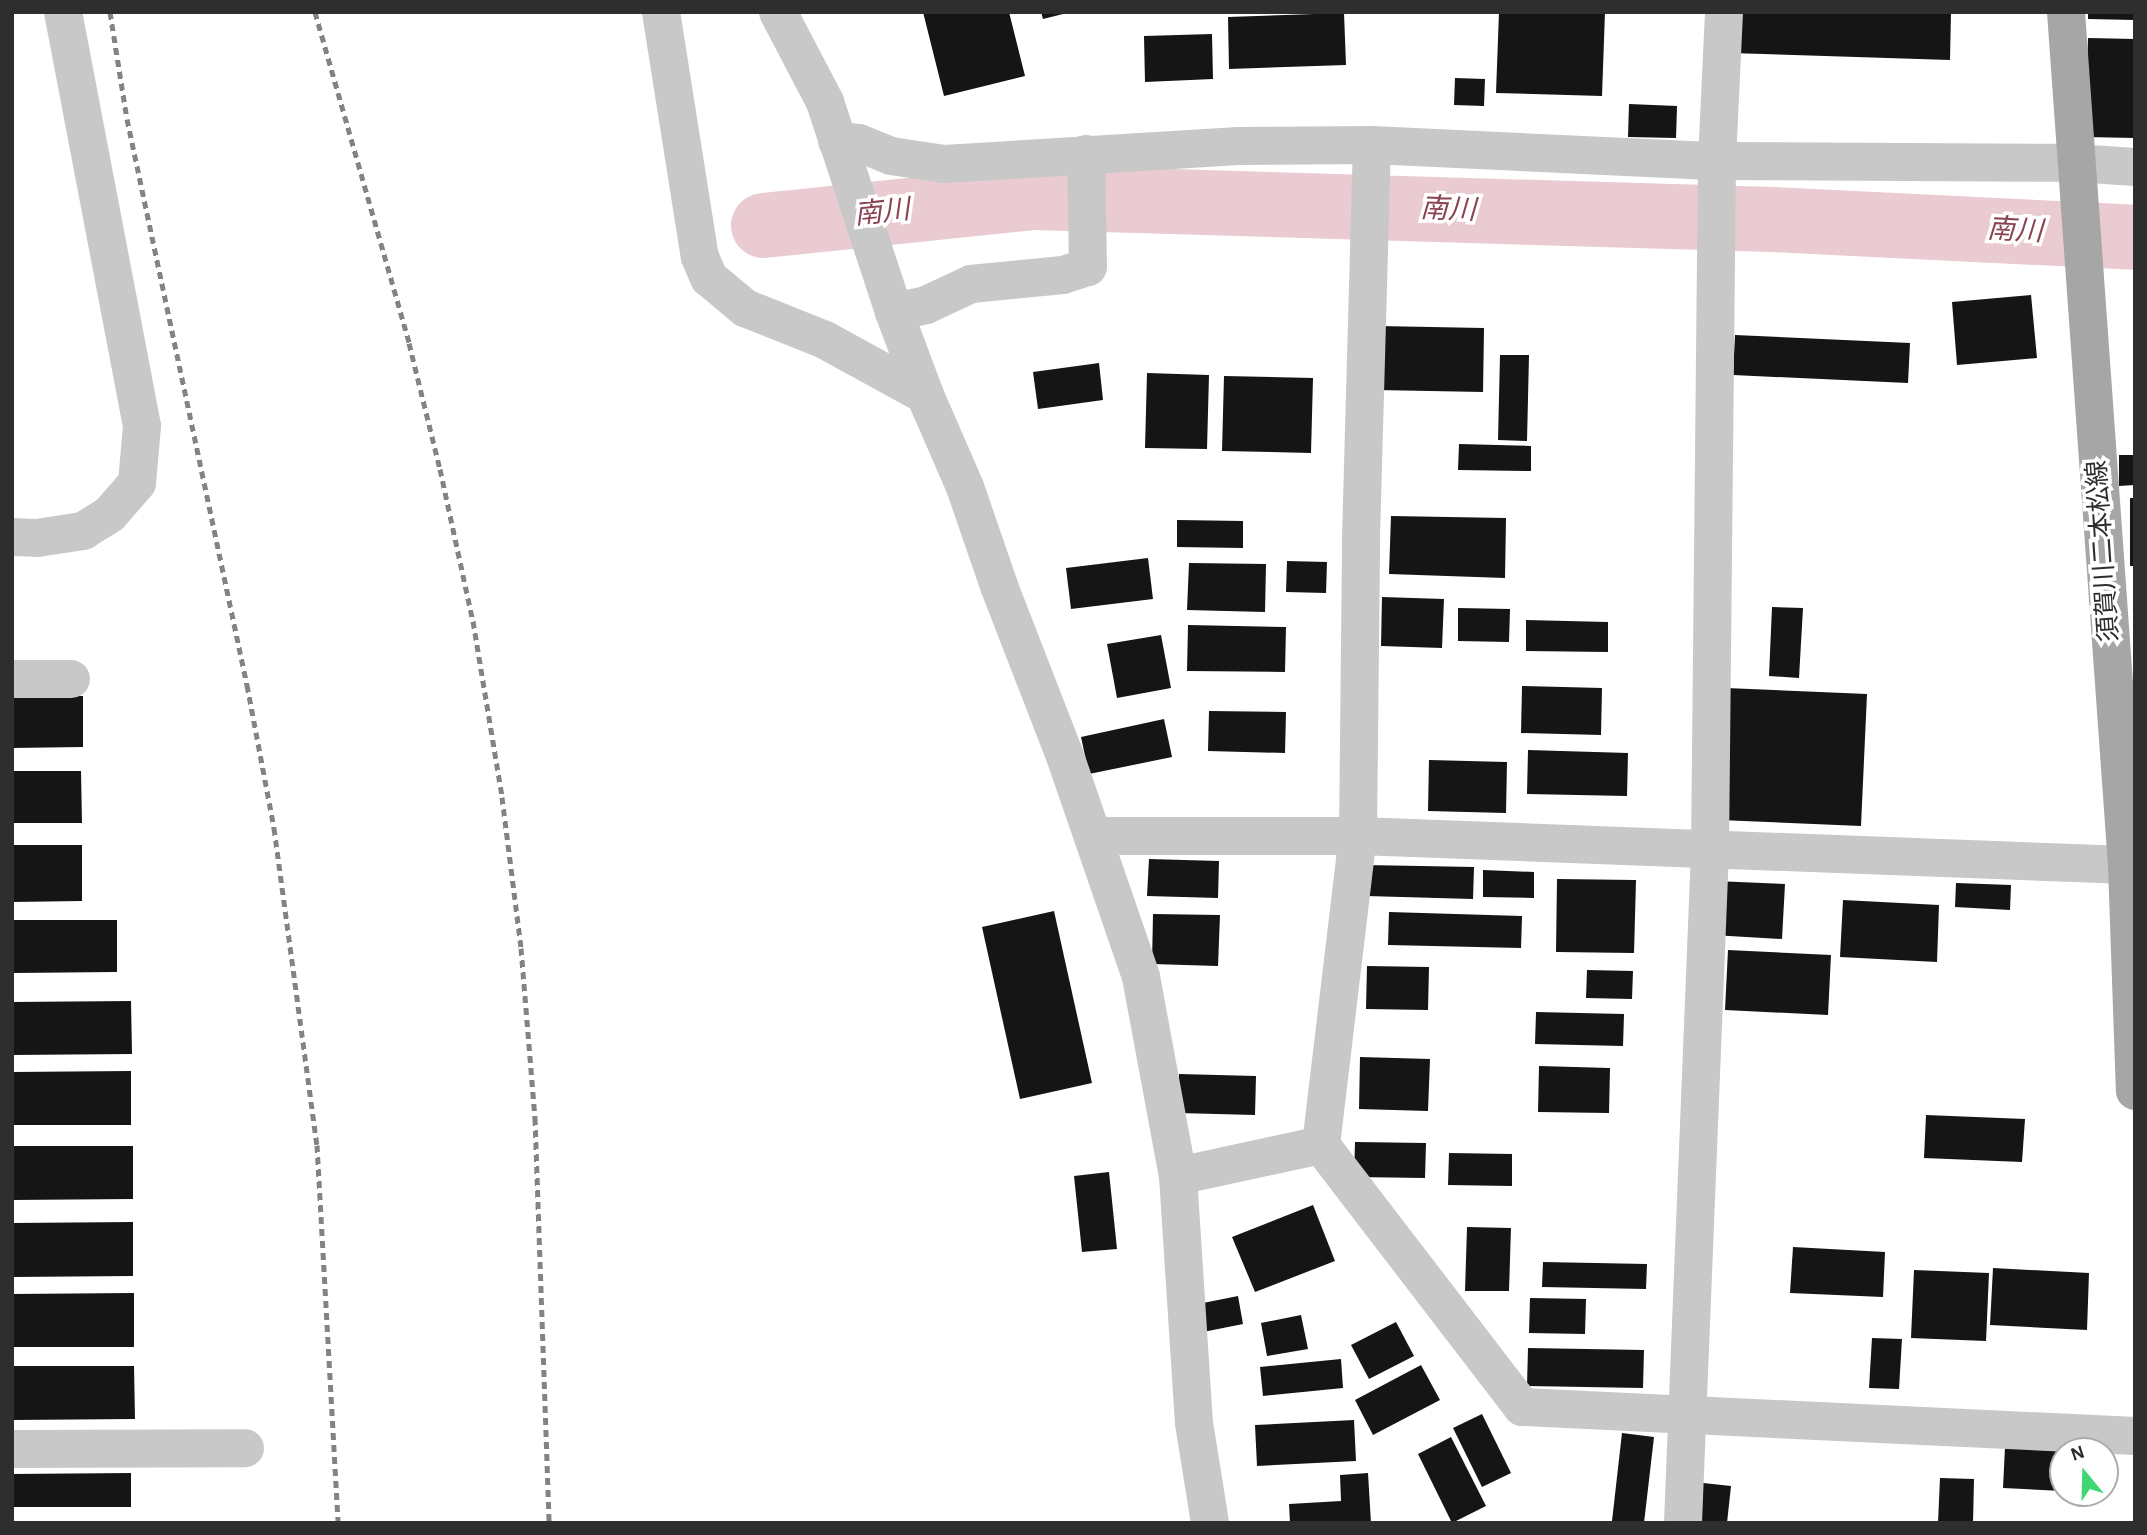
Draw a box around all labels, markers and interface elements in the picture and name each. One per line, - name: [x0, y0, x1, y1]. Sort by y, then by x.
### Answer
- water label: 南川: [1419, 192, 1477, 228]
- water label: 南川: [852, 193, 912, 233]
- water label: 南川: [1986, 213, 2044, 249]
- street label: 須賀川二本松線: [2082, 459, 2126, 643]
- north arrow: [2049, 1437, 2119, 1507]
- text: N: [2068, 1442, 2087, 1465]

